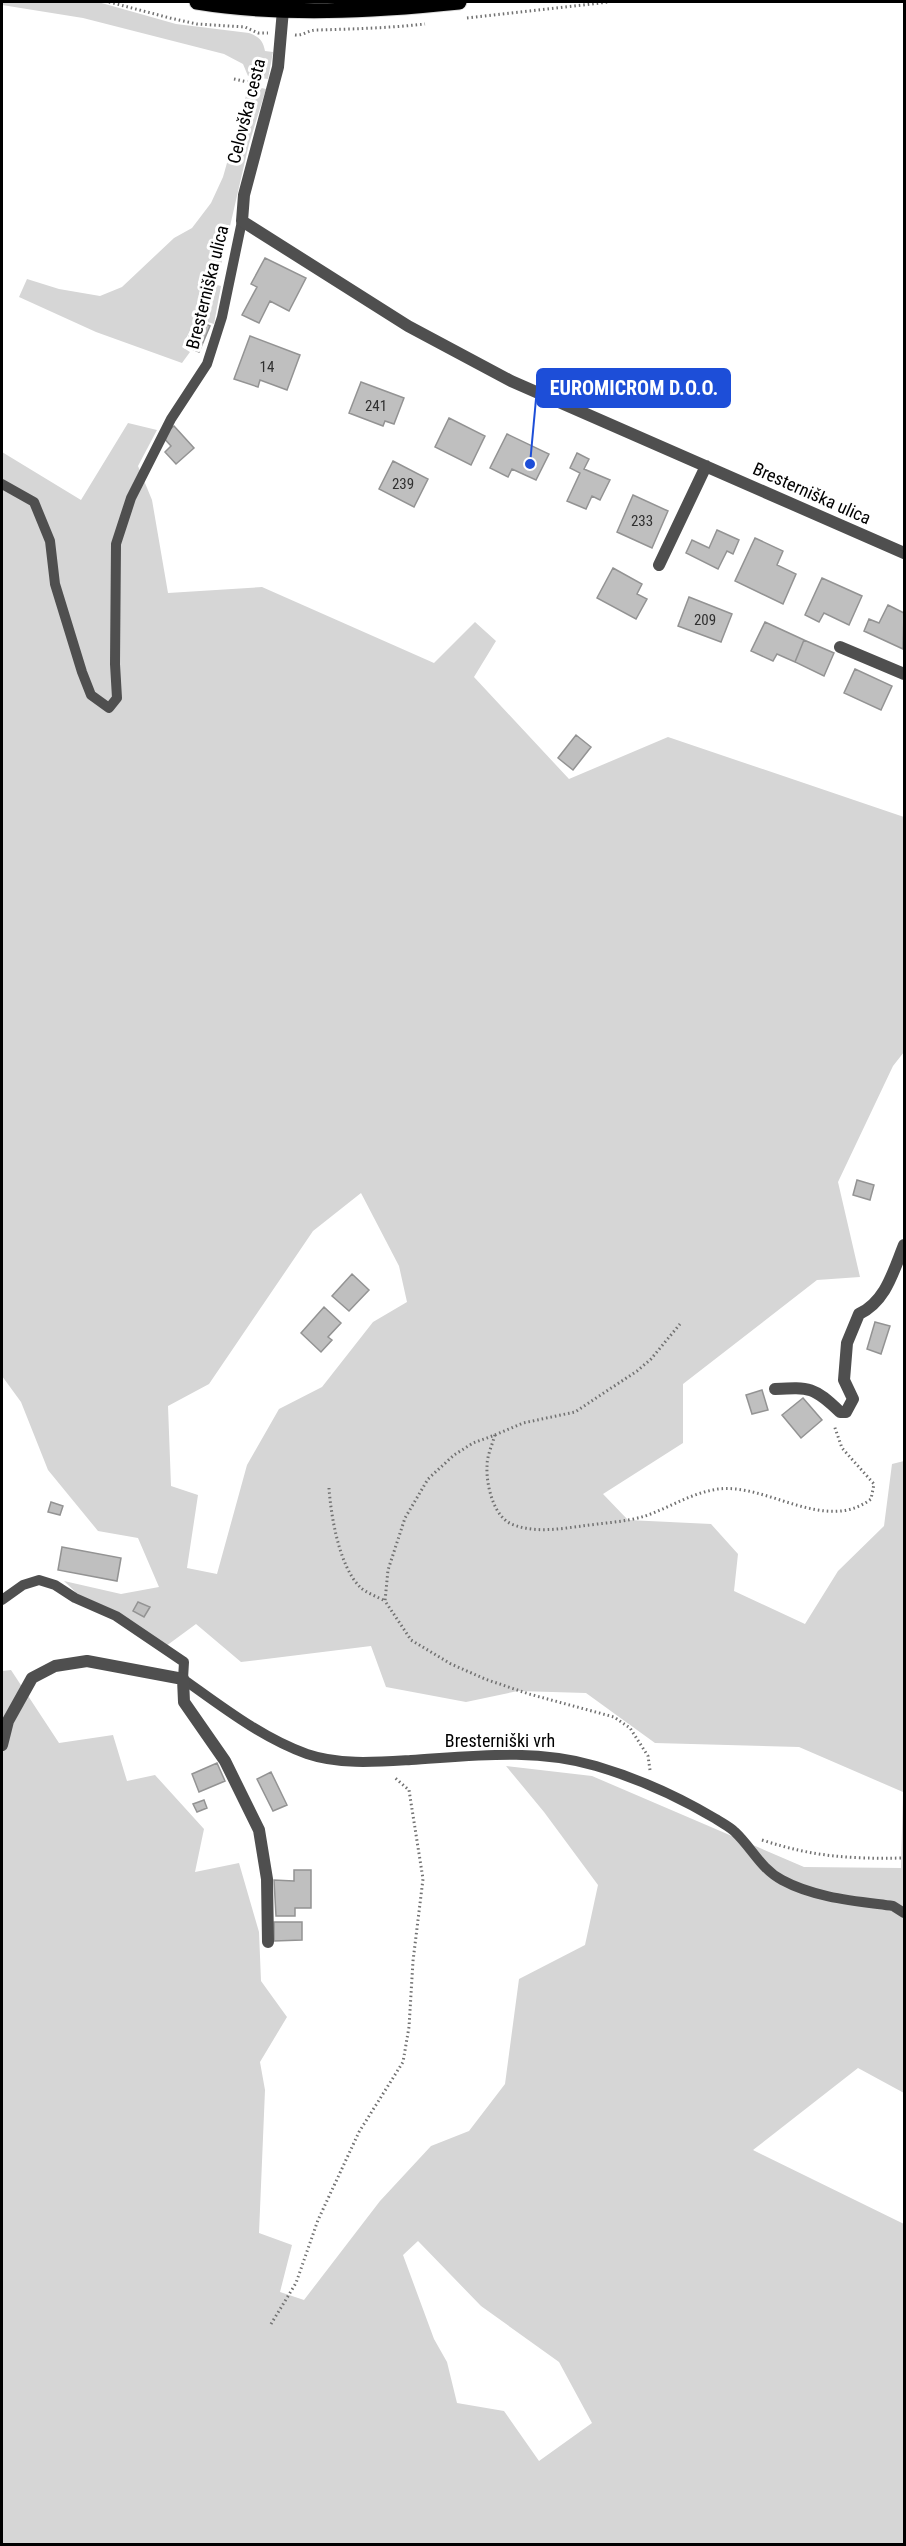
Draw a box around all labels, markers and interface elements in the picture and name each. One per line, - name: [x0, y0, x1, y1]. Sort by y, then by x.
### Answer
- street label: Celovška cesta: [223, 56, 269, 166]
- street label: Bresterniška ulica: [181, 223, 233, 351]
- house number: 14: [260, 358, 274, 376]
- callout: EUROMICROM D.O.O.: [537, 369, 730, 407]
- text: EUROMICROM D.O.O.: [550, 376, 718, 400]
- house number: 241: [365, 397, 387, 415]
- street label: Bresterniška ulica: [750, 458, 874, 528]
- house number: 239: [392, 475, 414, 493]
- house number: 233: [631, 512, 653, 530]
- house number: 209: [694, 611, 716, 629]
- street label: Bresterniški vrh: [445, 1730, 555, 1751]

